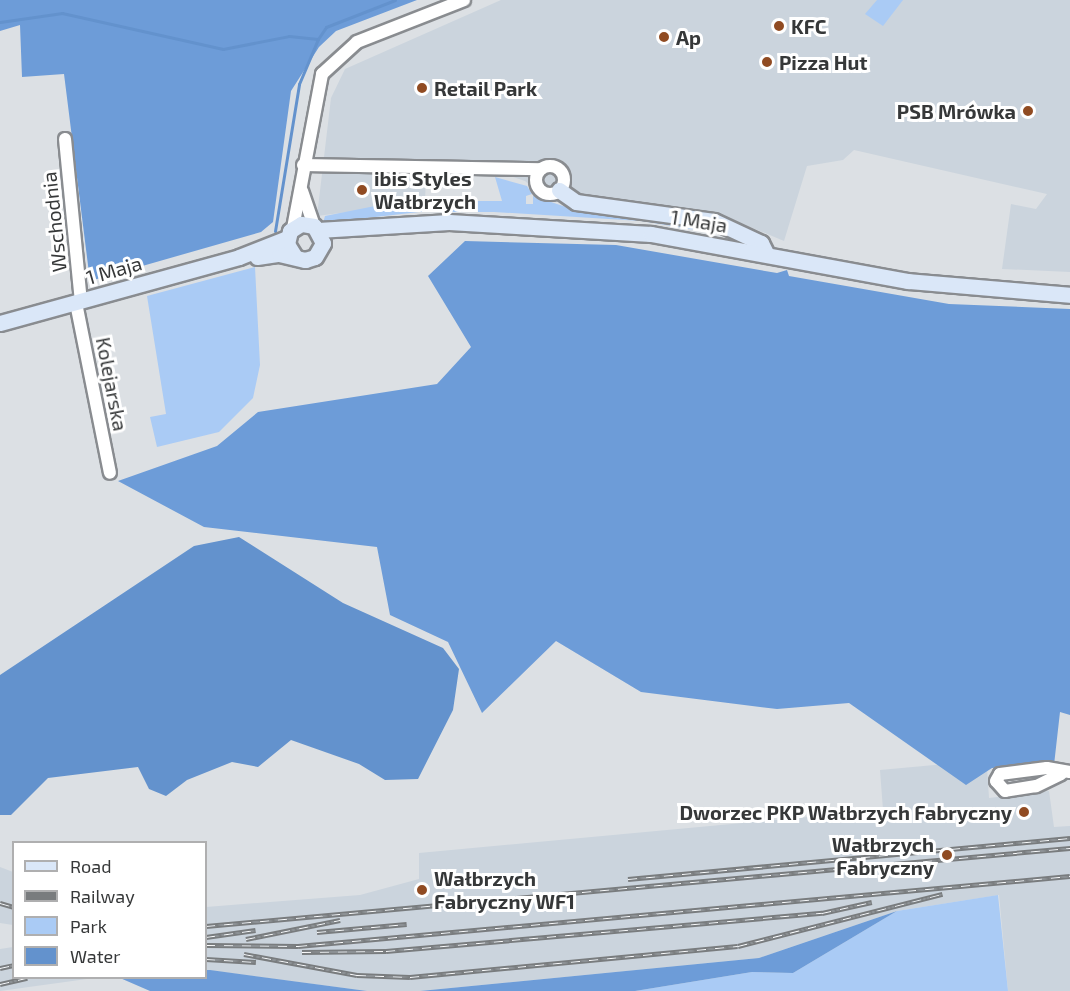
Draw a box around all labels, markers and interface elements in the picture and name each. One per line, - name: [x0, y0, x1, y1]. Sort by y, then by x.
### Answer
- place label: KFC: [791, 14, 827, 38]
- marker: KFC: [772, 19, 786, 33]
- place label: Ap: [676, 25, 701, 49]
- marker: Ap: [657, 30, 671, 44]
- place label: Pizza Hut: [779, 50, 868, 74]
- marker: Pizza Hut: [760, 55, 774, 69]
- place label: Retail Park: [434, 76, 537, 100]
- marker: Retail Park: [415, 81, 429, 95]
- place label: PSB Mrówka: [897, 99, 1016, 123]
- marker: PSB Mrówka: [1021, 104, 1035, 118]
- place label: ibis Styles Wałbrzych: [374, 166, 476, 213]
- street label: Wschodnia: [37, 171, 71, 273]
- marker: ibis Styles Wałbrzych: [355, 183, 369, 197]
- street label: 1 Maja: [669, 205, 729, 237]
- street label: 1 Maja: [83, 251, 145, 289]
- street label: Kolejarska: [91, 335, 133, 433]
- place label: Dworzec PKP Wałbrzych Fabryczny: [679, 800, 1012, 824]
- marker: Dworzec PKP Wałbrzych Fabryczny: [1017, 805, 1031, 819]
- place label: Wałbrzych Fabryczny: [832, 832, 934, 879]
- legend: [12, 841, 207, 979]
- marker: Wałbrzych Fabryczny: [938, 846, 956, 864]
- text: Road: [70, 855, 111, 877]
- place label: Wałbrzych Fabryczny WF1: [434, 867, 575, 914]
- marker: Wałbrzych Fabryczny WF1: [415, 883, 429, 897]
- text: Railway: [70, 885, 135, 907]
- text: Park: [70, 915, 107, 937]
- text: Water: [70, 945, 120, 967]

